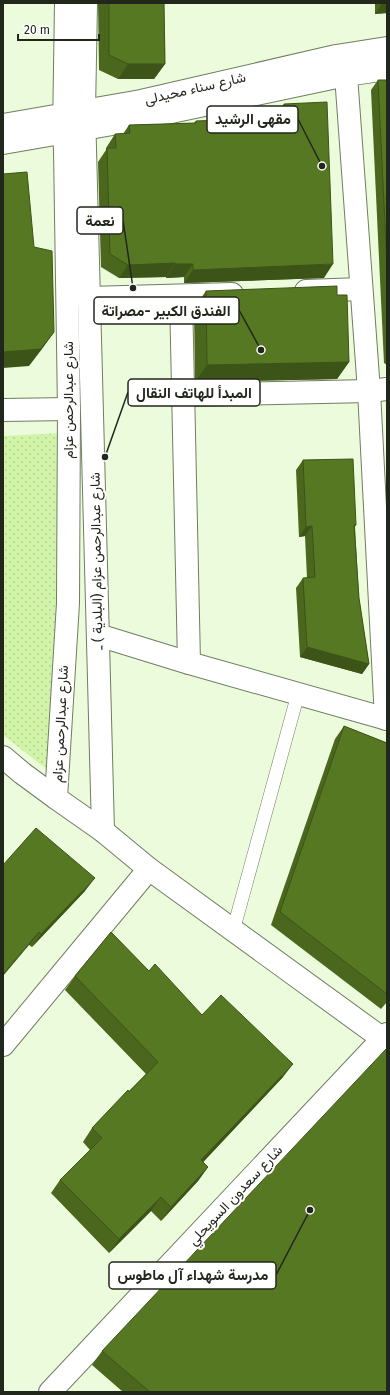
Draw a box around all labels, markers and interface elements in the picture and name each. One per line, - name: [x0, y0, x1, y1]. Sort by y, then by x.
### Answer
- scale bar: [18, 16, 99, 42]
- text: 20 m: [24, 23, 50, 37]
- street label: شارع سناء محيدلى: [143, 69, 248, 110]
- callout: مقهى الرشيد: [207, 106, 298, 133]
- text: مقهى الرشيد: [215, 110, 291, 128]
- callout: نعمة: [77, 207, 123, 234]
- text: نعمة: [85, 212, 115, 230]
- callout: الفندق الكبير -مصراتة: [94, 297, 239, 324]
- text: الفندق الكبير -مصراتة: [101, 302, 231, 320]
- street label: شارع عبدالرحمن عزام: [60, 341, 79, 459]
- callout: المبدأ للهاتف النقال: [128, 379, 260, 406]
- text: المبدأ للهاتف النقال: [136, 384, 252, 402]
- street label: شارع عبدالرحمن عزام (البلدية ) ـ: [86, 472, 109, 651]
- street label: شارع عبدالرحمن عزام: [49, 665, 74, 783]
- street label: شارع سعدون السويحلي: [185, 1142, 288, 1251]
- callout: مدرسة شهداء آل ماطوس: [109, 1262, 276, 1289]
- text: مدرسة شهداء آل ماطوس: [118, 1266, 268, 1284]

